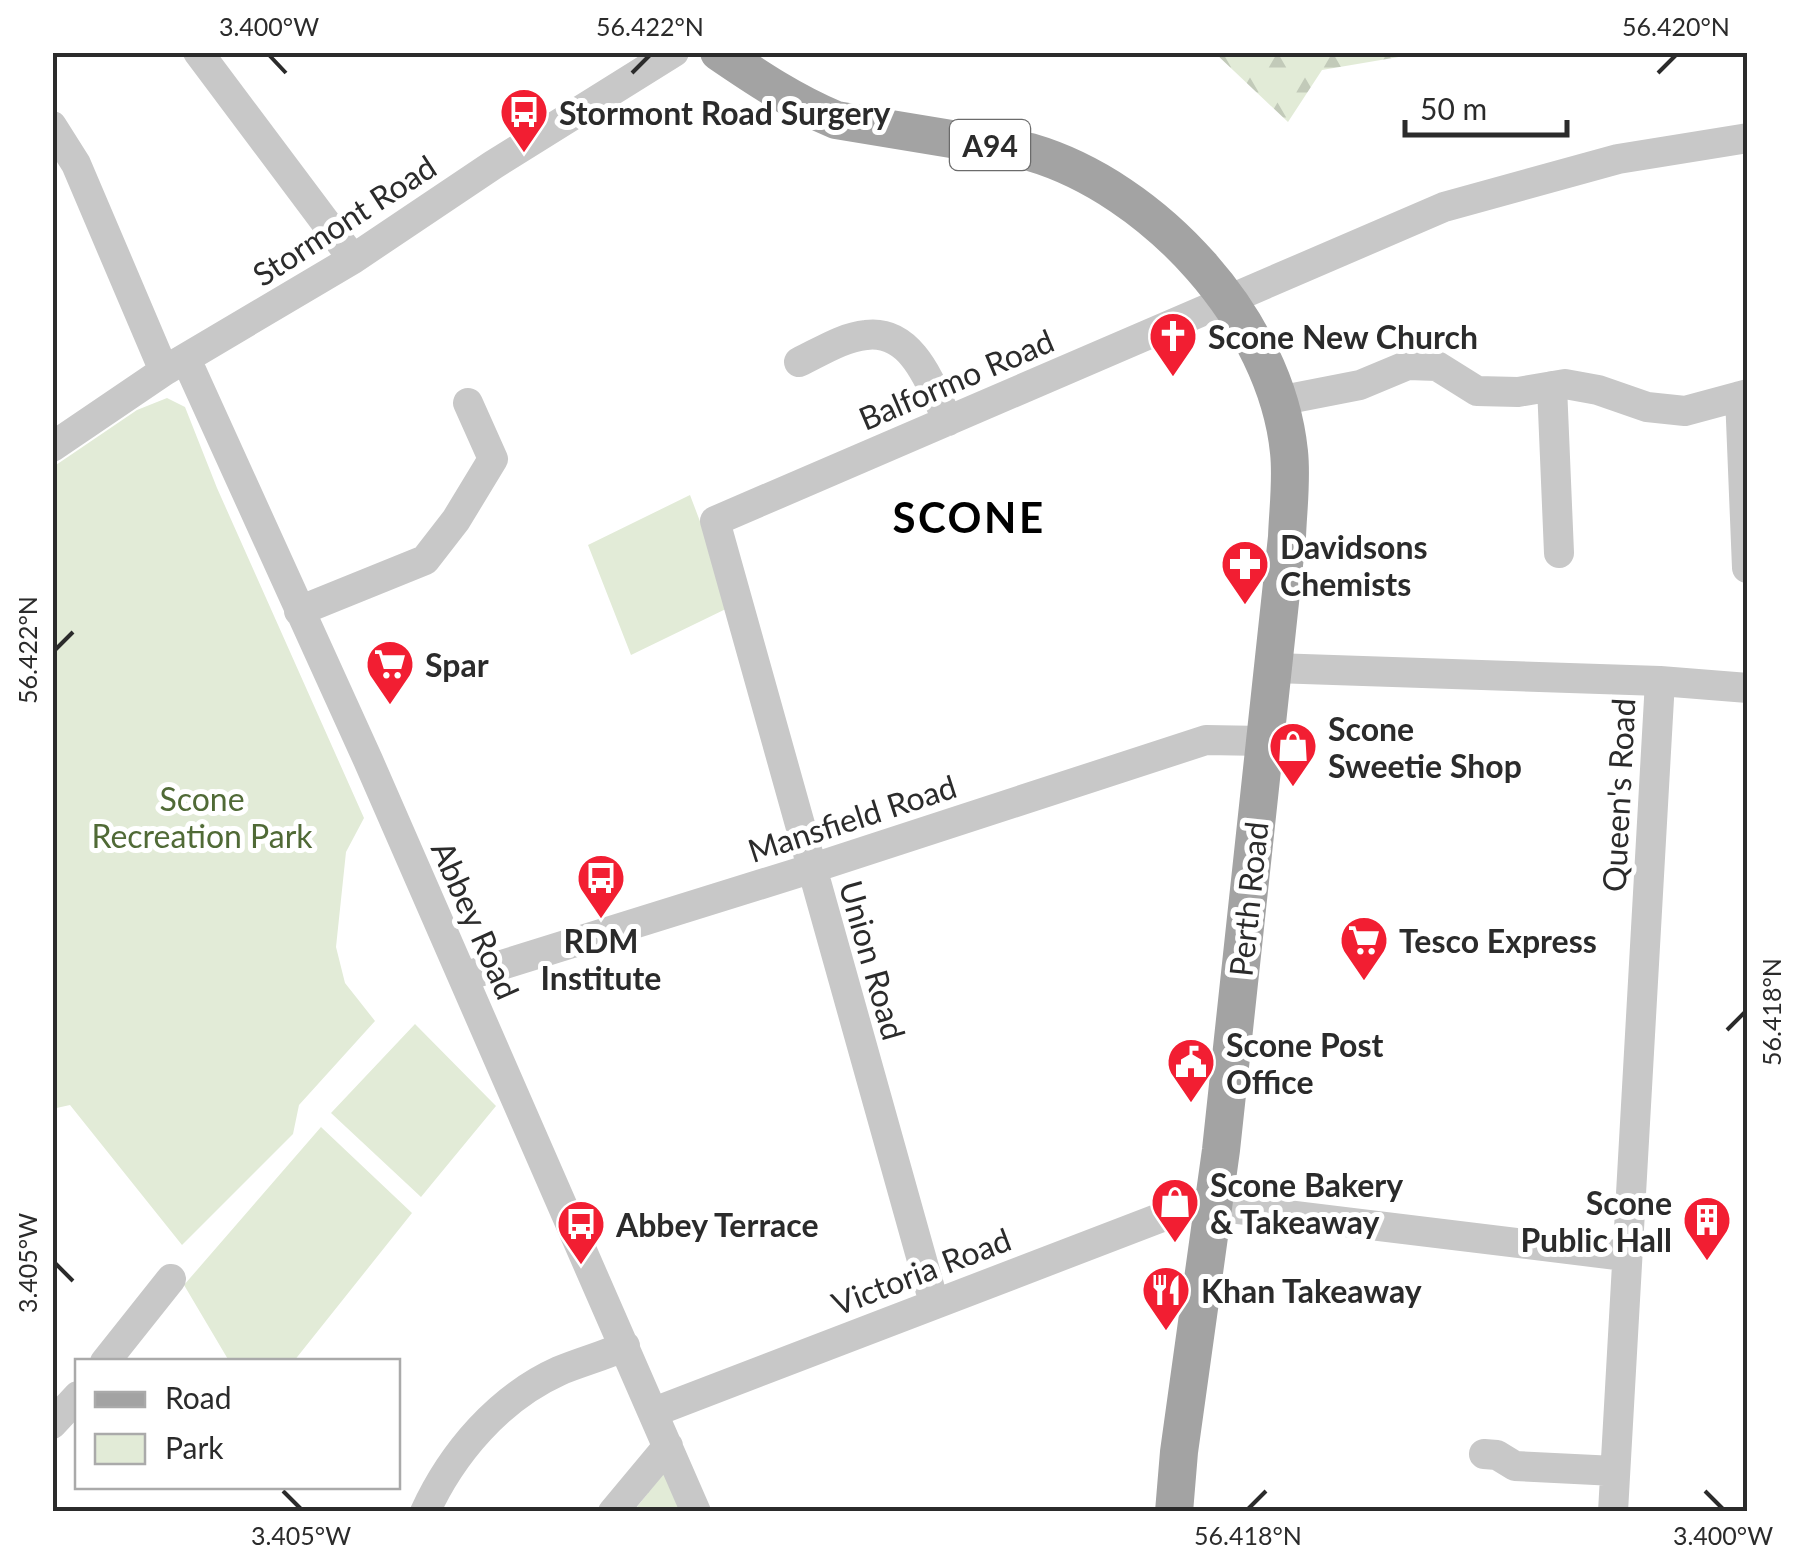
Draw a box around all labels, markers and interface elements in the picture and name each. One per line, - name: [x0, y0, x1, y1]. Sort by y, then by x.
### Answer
- text: 3.400°W: [219, 11, 319, 41]
- text: 56.422°N: [596, 11, 704, 41]
- text: 56.420°N: [1622, 11, 1730, 41]
- scale bar: [1405, 75, 1568, 137]
- bus stop icon: Stormont Road Surgery: [498, 86, 550, 154]
- text: 50 m: [1420, 90, 1487, 126]
- place label: Stormont Road Surgery: [559, 93, 890, 132]
- road number: A94: [950, 120, 1030, 170]
- street label: Stormont Road: [245, 146, 443, 294]
- church icon: Scone New Church: [1147, 310, 1199, 378]
- place label: Scone New Church: [1208, 317, 1478, 356]
- street label: Balformo Road: [853, 320, 1059, 438]
- district label: SCONE: [892, 492, 1046, 542]
- place label: Davidsons Chemists: [1280, 527, 1428, 603]
- pharmacy icon: Davidsons Chemists: [1219, 538, 1271, 606]
- text: 56.422°N: [12, 596, 42, 704]
- supermarket icon: Spar: [364, 638, 416, 706]
- place label: Spar: [425, 645, 489, 684]
- street label: Queen's Road: [1593, 697, 1643, 893]
- place label: Scone Sweetie Shop: [1328, 709, 1522, 785]
- shop icon: Scone Sweetie Shop: [1267, 720, 1319, 788]
- street label: Mansfield Road: [743, 766, 961, 870]
- park label: Scone Recreation Park: [91, 779, 313, 855]
- street label: Perth Road: [1220, 820, 1276, 978]
- street label: Abbey Road: [424, 835, 528, 1005]
- bus stop icon: RDM Institute: [575, 852, 627, 920]
- street label: Union Road: [832, 876, 914, 1044]
- supermarket icon: Tesco Express: [1338, 914, 1390, 982]
- place label: RDM Institute: [541, 921, 661, 997]
- place label: Tesco Express: [1399, 921, 1597, 960]
- text: 56.418°N: [1756, 958, 1786, 1066]
- place label: Scone Post Office: [1226, 1025, 1383, 1101]
- public building icon: Scone Post Office: [1165, 1036, 1217, 1104]
- place label: Scone Bakery & Takeaway: [1210, 1165, 1403, 1241]
- shop icon: Scone Bakery & Takeaway: [1149, 1176, 1201, 1244]
- place label: Scone Public Hall: [1520, 1183, 1672, 1259]
- building icon: Scone Public Hall: [1681, 1194, 1733, 1262]
- bus stop icon: Abbey Terrace: [555, 1198, 607, 1266]
- place label: Abbey Terrace: [615, 1205, 819, 1244]
- text: 3.405°W: [12, 1213, 42, 1313]
- street label: Victoria Road: [826, 1219, 1016, 1323]
- restaurant icon: Khan Takeaway: [1140, 1264, 1192, 1332]
- place label: Khan Takeaway: [1201, 1271, 1422, 1310]
- legend: [75, 1359, 400, 1489]
- text: Road: [165, 1379, 232, 1415]
- text: Park: [165, 1429, 224, 1465]
- text: 3.405°W: [251, 1520, 351, 1550]
- text: 56.418°N: [1194, 1520, 1302, 1550]
- text: 3.400°W: [1673, 1520, 1773, 1550]

